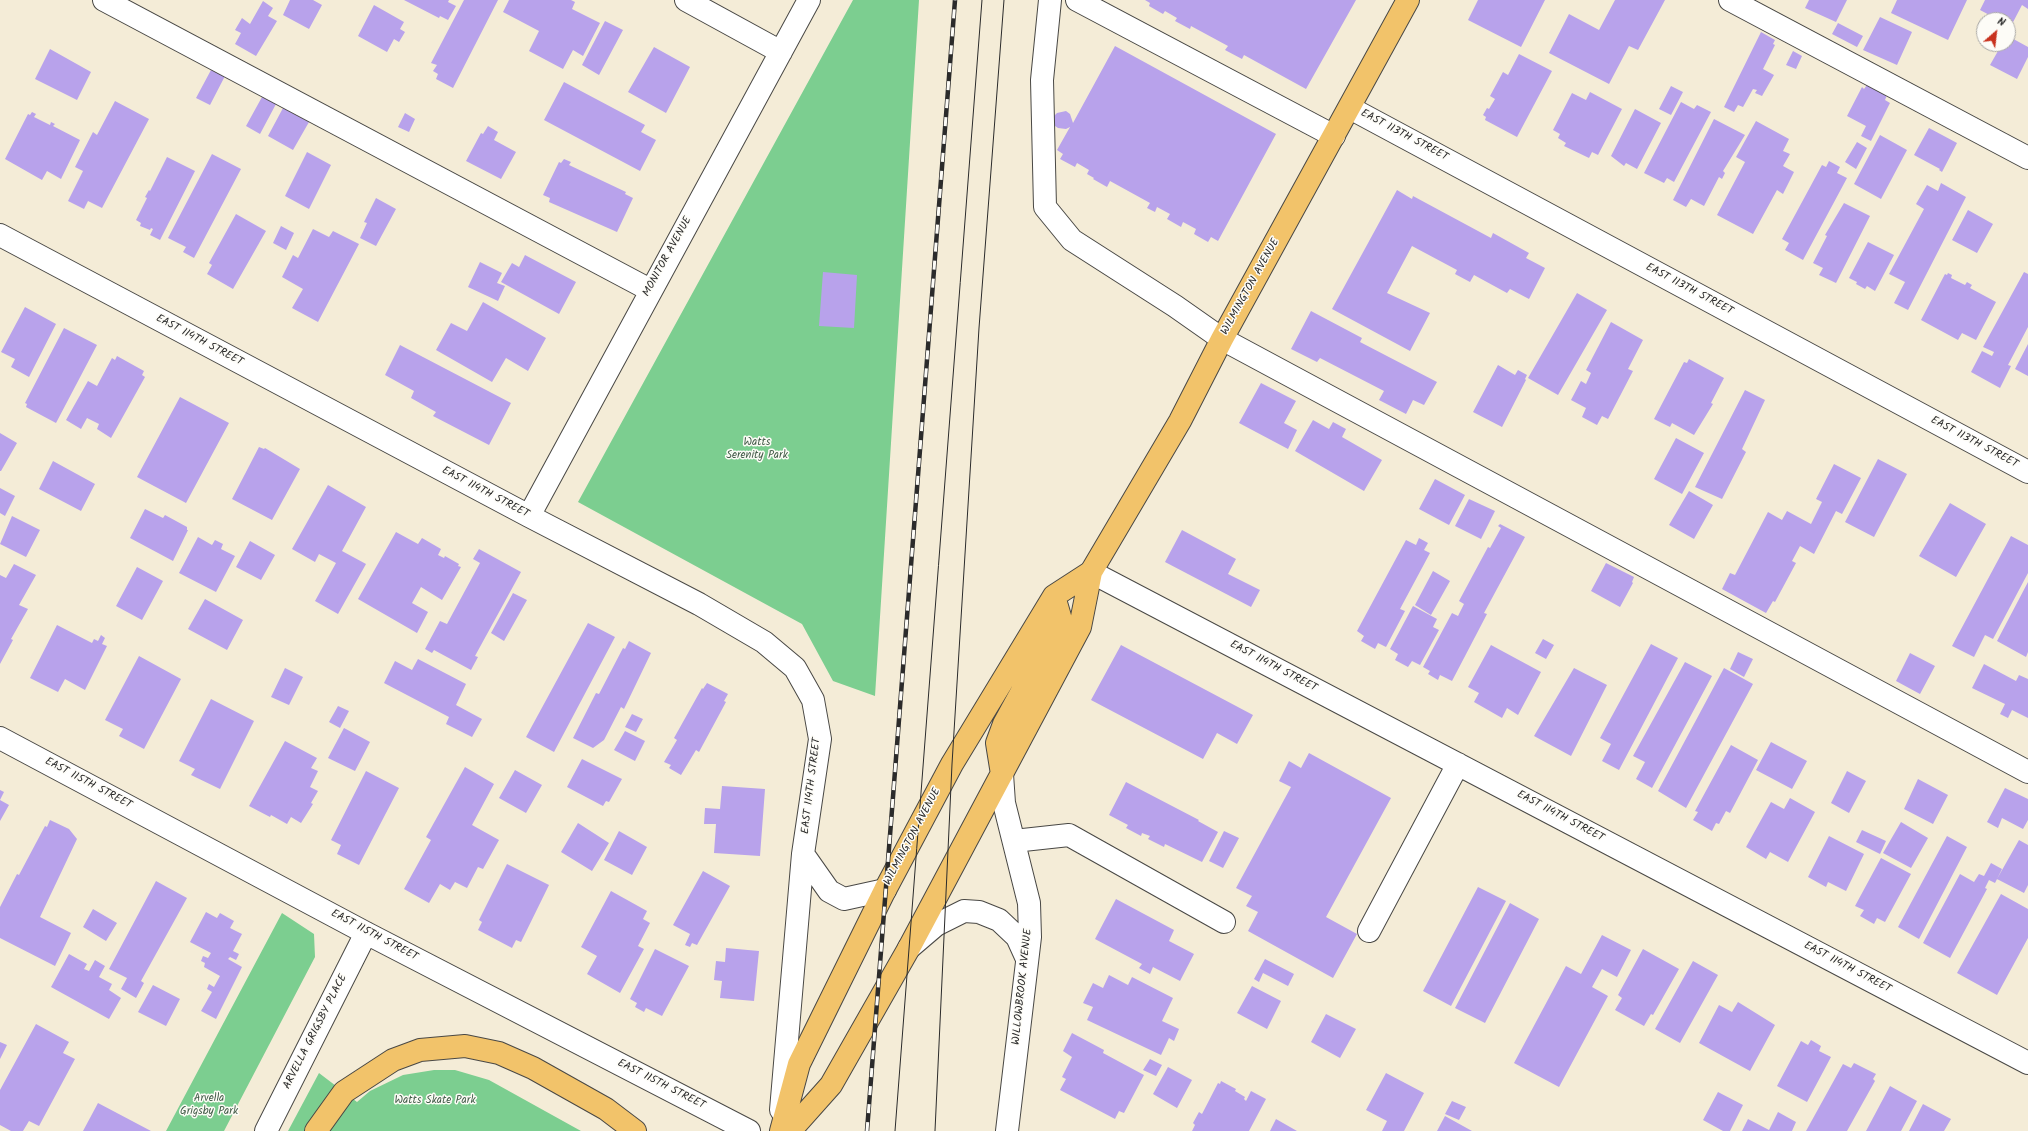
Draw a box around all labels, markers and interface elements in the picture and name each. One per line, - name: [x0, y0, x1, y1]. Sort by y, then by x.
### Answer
- north arrow: [1976, 12, 2016, 52]
- text: N: [1994, 13, 2008, 32]
- street label: EAST 113TH STREET: [1358, 107, 1450, 165]
- street label: MONITOR AVENUE: [641, 215, 695, 299]
- street label: WILMINGTON AVENUE: [1219, 236, 1283, 338]
- street label: EAST 113TH STREET: [1643, 261, 1735, 319]
- street label: EAST 114TH STREET: [153, 312, 245, 370]
- street label: EAST 113TH STREET: [1928, 414, 2020, 472]
- park label: Watts Serenity Park: [726, 436, 788, 462]
- street label: EAST 114TH STREET: [439, 464, 531, 522]
- street label: EAST 114TH STREET: [1227, 638, 1319, 696]
- street label: EAST 114TH STREET: [800, 737, 824, 835]
- street label: EAST 115TH STREET: [42, 755, 134, 813]
- street label: WILMINGTON AVENUE: [882, 786, 944, 888]
- street label: EAST 114TH STREET: [1514, 788, 1606, 846]
- street label: EAST 115TH STREET: [328, 907, 420, 965]
- street label: WILLOWBROOK AVENUE: [1010, 928, 1036, 1046]
- street label: EAST 114TH STREET: [1801, 939, 1893, 997]
- street label: ARVELLA GRIGSBY PLACE: [281, 972, 351, 1092]
- street label: EAST 115TH STREET: [615, 1057, 707, 1113]
- park label: Arvella Grigsby Park: [180, 1092, 238, 1118]
- park label: Watts Skate Park: [394, 1094, 476, 1108]

